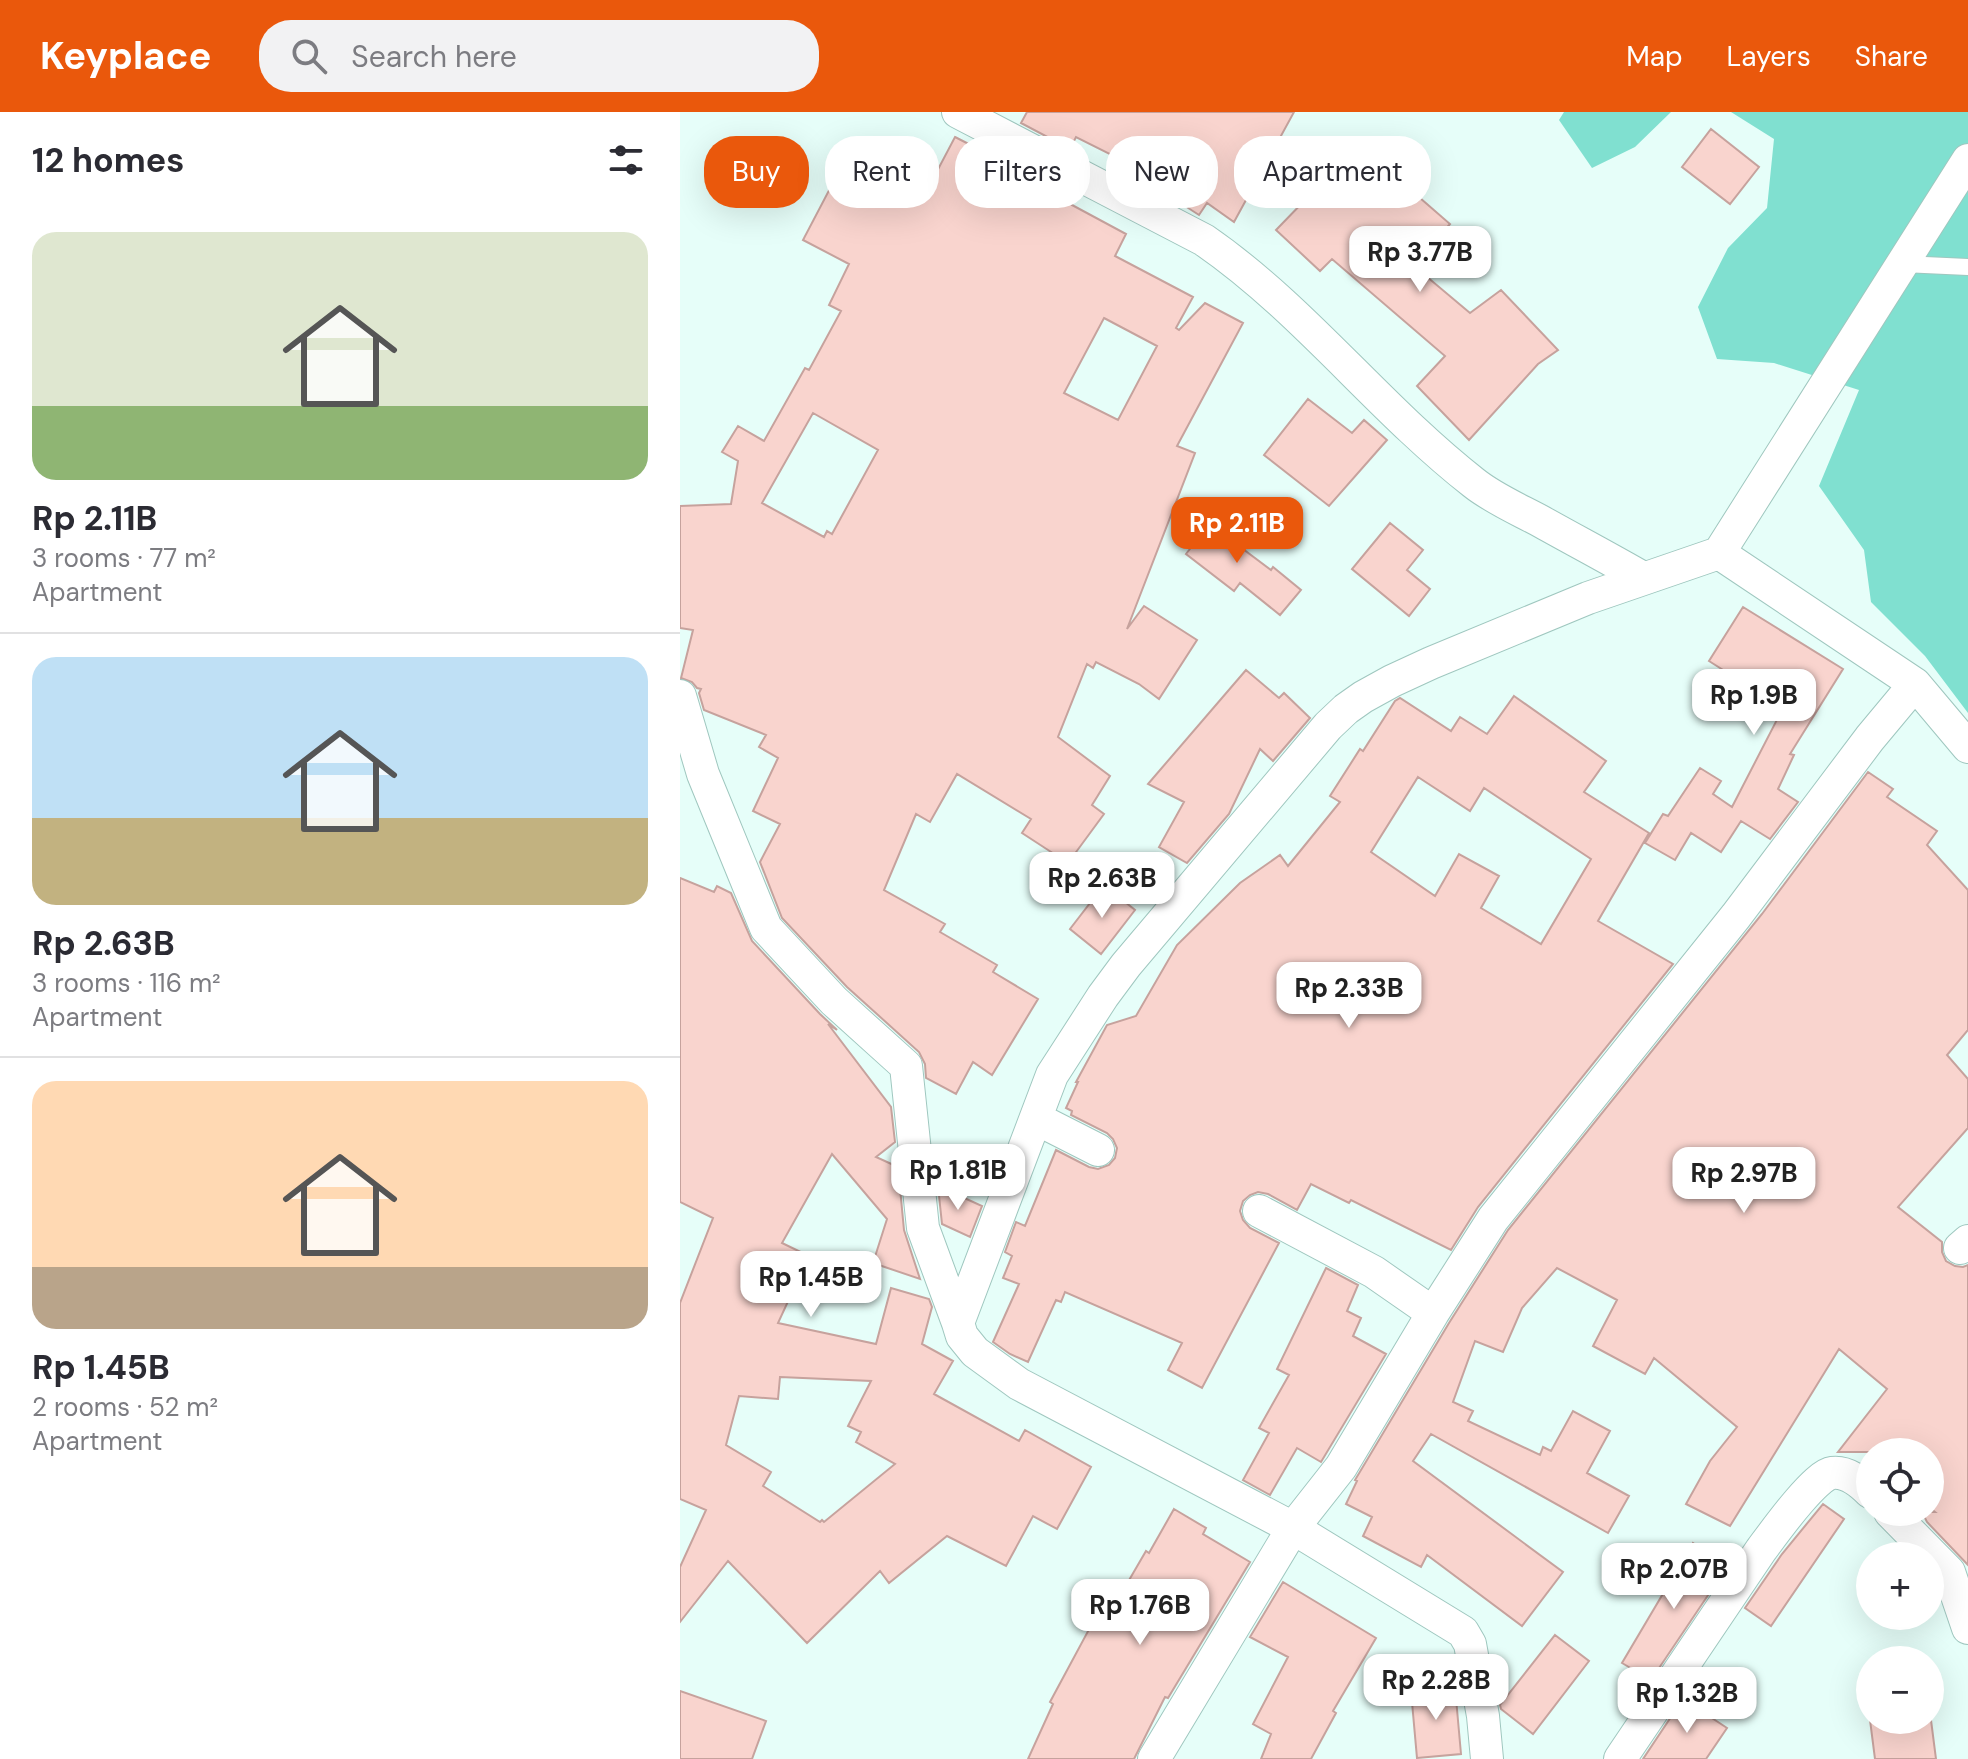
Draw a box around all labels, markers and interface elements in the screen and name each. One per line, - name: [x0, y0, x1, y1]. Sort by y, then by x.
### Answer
- search box: [259, 20, 819, 92]
- text: Keyplace: [40, 31, 211, 81]
- icon: search: [287, 34, 331, 78]
- text: Search here: [351, 37, 517, 76]
- text: Map: [1626, 38, 1683, 75]
- text: Layers: [1727, 38, 1811, 75]
- text: Share: [1855, 38, 1928, 75]
- chip: Buy: [704, 136, 809, 208]
- chip: Rent: [825, 136, 939, 208]
- chip: Filters: [955, 136, 1090, 208]
- chip: New: [1106, 136, 1218, 208]
- chip: Apartment: [1234, 136, 1431, 208]
- text: 12 homes: [32, 138, 184, 183]
- icon: filters: [604, 138, 648, 182]
- pin: Rp 3.77B: [1337, 226, 1503, 294]
- text: Rp 3.77B: [1367, 235, 1473, 269]
- icon: home: [268, 284, 412, 428]
- text: Rp 2.11B: [32, 496, 157, 541]
- pin: Rp 2.11B: [1154, 497, 1320, 565]
- text: Rp 2.11B: [1189, 506, 1285, 540]
- text: 3 rooms · 77 m²: [32, 541, 216, 575]
- text: Apartment: [32, 575, 163, 609]
- pin: Rp 1.9B: [1680, 669, 1828, 737]
- text: Rp 1.9B: [1710, 678, 1798, 712]
- icon: home: [268, 709, 412, 853]
- pin: Rp 2.63B: [1019, 852, 1185, 920]
- text: Rp 2.63B: [1047, 861, 1157, 895]
- text: Rp 2.63B: [32, 921, 175, 966]
- pin: Rp 2.33B: [1266, 962, 1432, 1030]
- text: 3 rooms · 116 m²: [32, 966, 221, 1000]
- text: Rp 2.33B: [1294, 971, 1404, 1005]
- text: Apartment: [32, 1000, 163, 1034]
- icon: home: [268, 1133, 412, 1277]
- pin: Rp 1.81B: [875, 1144, 1041, 1212]
- pin: Rp 2.97B: [1661, 1147, 1827, 1215]
- text: Rp 1.81B: [909, 1153, 1007, 1187]
- text: Rp 2.97B: [1690, 1156, 1798, 1190]
- pin: Rp 1.45B: [728, 1251, 894, 1319]
- text: Rp 1.45B: [758, 1260, 864, 1294]
- text: Rp 1.45B: [32, 1345, 170, 1390]
- text: 2 rooms · 52 m²: [32, 1390, 218, 1424]
- text: Apartment: [32, 1424, 163, 1458]
- map controls: [1856, 1438, 1944, 1734]
- button: locate: [1856, 1438, 1944, 1526]
- button: +: [1856, 1542, 1944, 1630]
- pin: Rp 2.07B: [1591, 1543, 1757, 1611]
- text: Rp 2.07B: [1620, 1552, 1728, 1586]
- pin: Rp 1.76B: [1057, 1579, 1223, 1647]
- text: Rp 1.76B: [1089, 1588, 1191, 1622]
- button: −: [1856, 1646, 1944, 1734]
- pin: Rp 2.28B: [1353, 1654, 1519, 1722]
- text: Rp 2.28B: [1382, 1663, 1490, 1697]
- pin: Rp 1.32B: [1604, 1667, 1770, 1735]
- text: Rp 1.32B: [1636, 1676, 1738, 1710]

